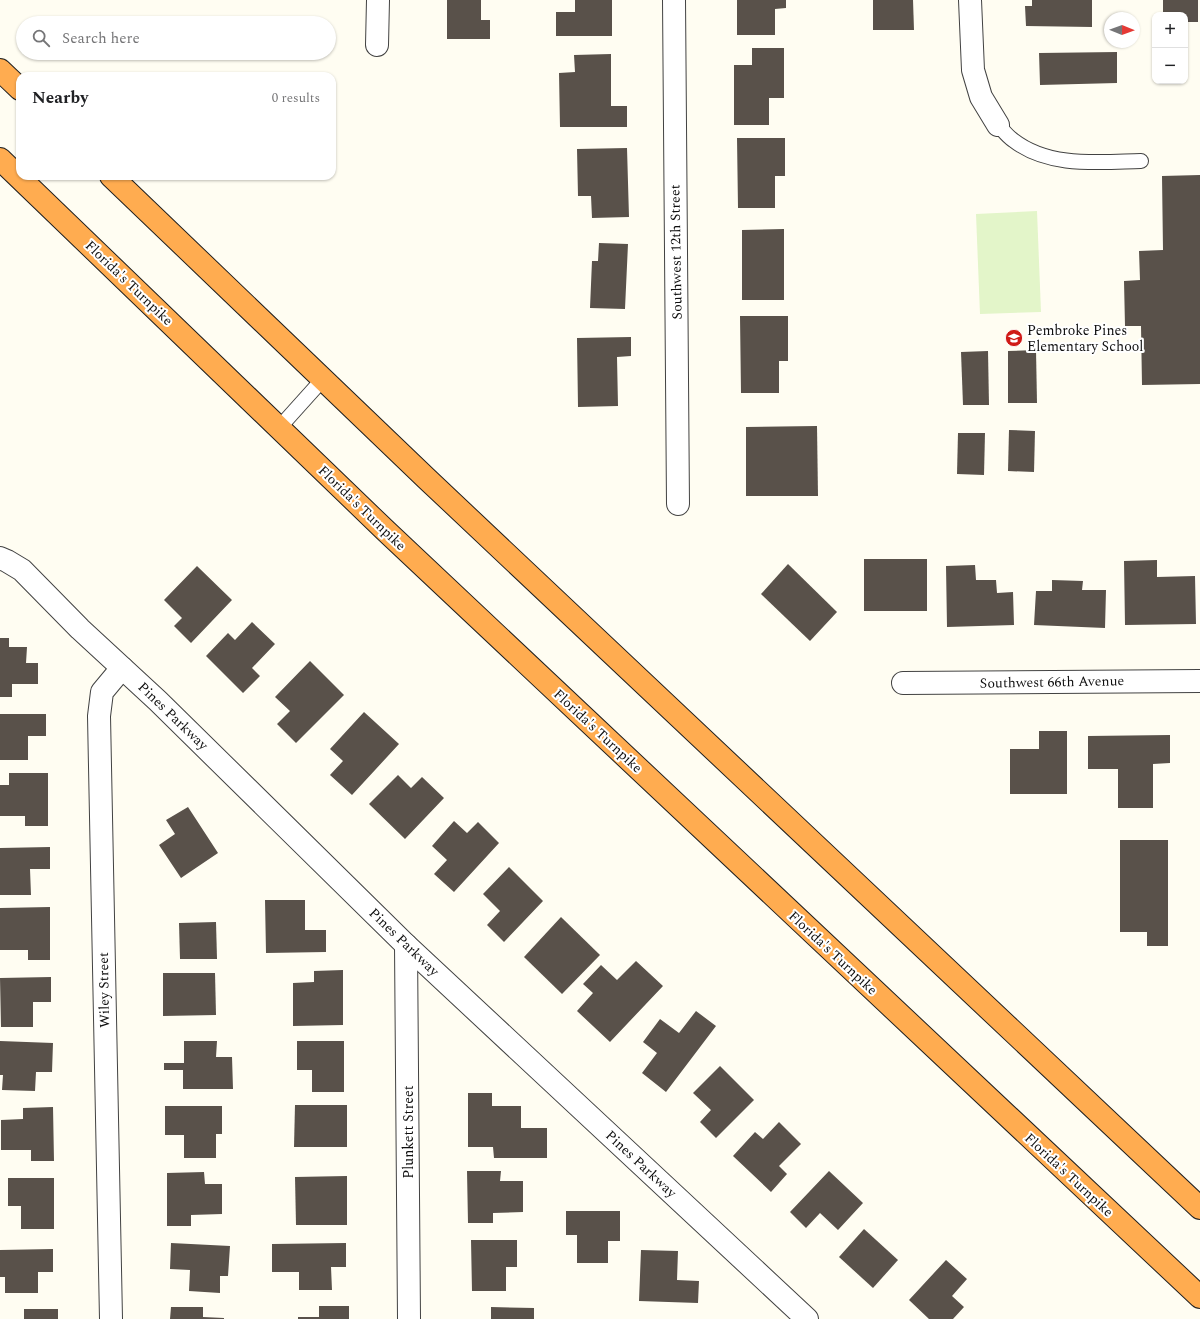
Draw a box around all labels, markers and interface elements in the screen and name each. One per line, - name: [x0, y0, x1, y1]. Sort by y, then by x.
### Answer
- north arrow: [1104, 12, 1140, 48]
- map controls: [1152, 12, 1188, 84]
- button: +: [1152, 12, 1188, 48]
- search box: [16, 16, 336, 60]
- icon: search: [30, 27, 52, 49]
- text: Search here: [62, 27, 140, 50]
- button: −: [1152, 48, 1188, 84]
- text: Nearby: [32, 85, 88, 111]
- text: 0 results: [272, 88, 320, 108]
- street label: Southwest 12th Street: [664, 184, 688, 320]
- street label: Florida's Turnpike: [80, 235, 178, 331]
- place label: Pembroke Pines Elementary School: [1027, 320, 1143, 357]
- school or university icon: Pembroke Pines Elementary School: [1004, 328, 1024, 348]
- street label: Florida's Turnpike: [313, 460, 411, 556]
- street label: Southwest 66th Avenue: [980, 670, 1125, 694]
- street label: Pines Parkway: [133, 677, 214, 756]
- street label: Florida's Turnpike: [549, 684, 647, 778]
- street label: Pines Parkway: [364, 903, 445, 982]
- street label: Florida's Turnpike: [784, 906, 882, 1000]
- street label: Wiley Street: [93, 952, 115, 1028]
- street label: Plunkett Street: [398, 1085, 419, 1179]
- street label: Pines Parkway: [601, 1125, 682, 1203]
- street label: Florida's Turnpike: [1020, 1128, 1118, 1222]

